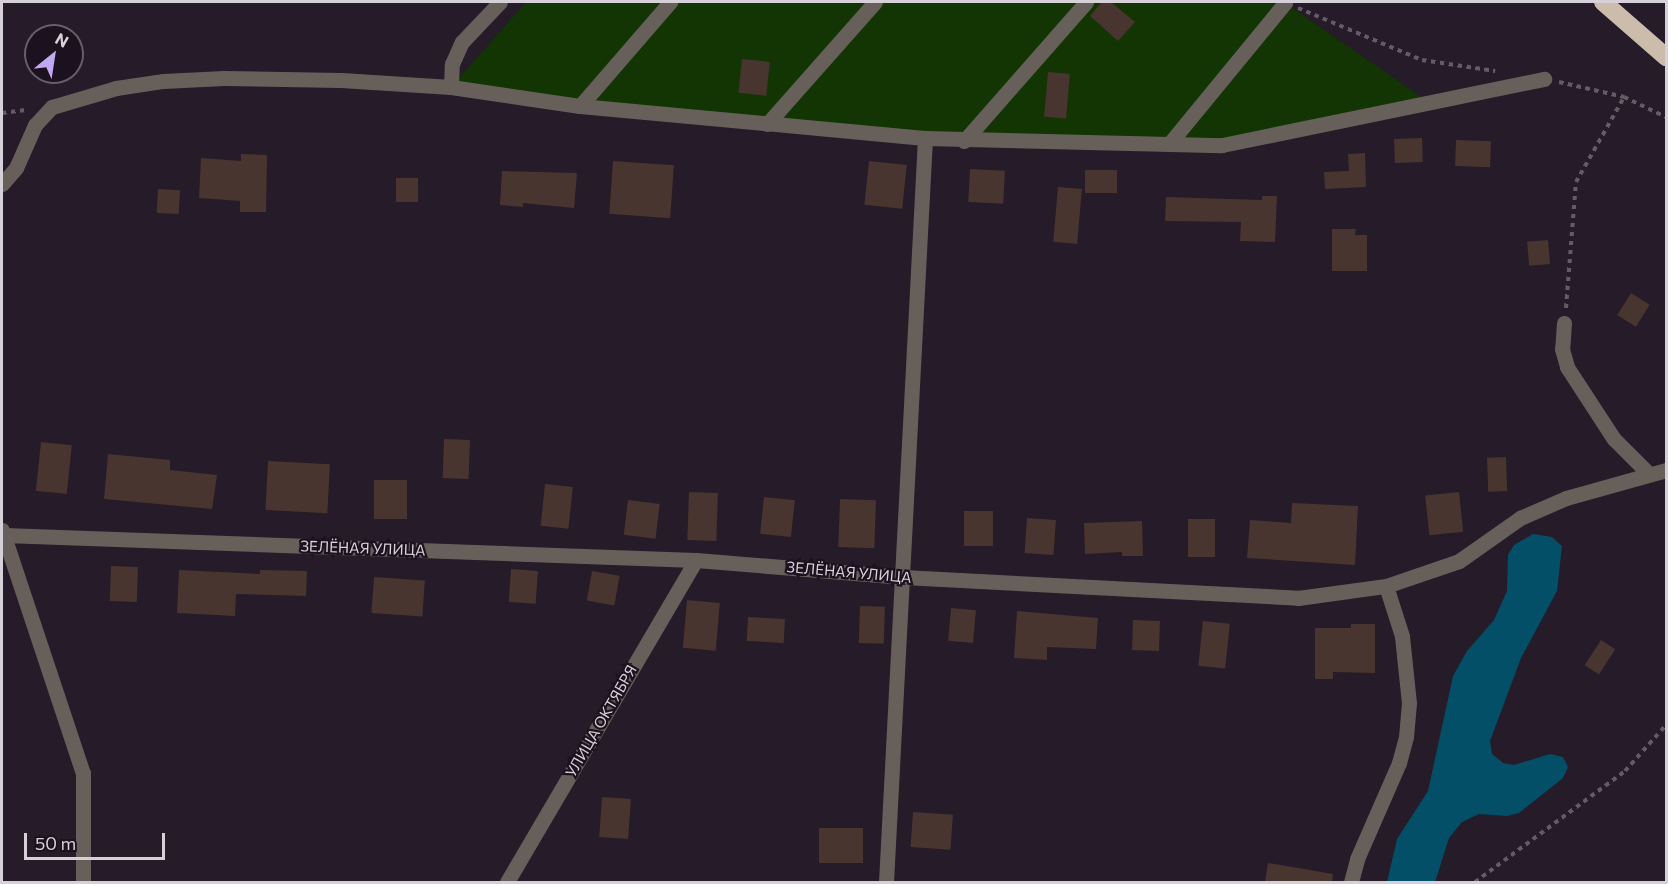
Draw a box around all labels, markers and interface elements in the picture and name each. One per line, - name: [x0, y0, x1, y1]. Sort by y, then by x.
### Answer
- north arrow: [24, 24, 84, 84]
- text: N: [52, 28, 72, 51]
- street label: ЗЕЛЁНАЯ УЛИЦА: [300, 537, 426, 559]
- street label: ЗЕЛЁНАЯ УЛИЦА: [786, 558, 912, 586]
- street label: УЛИЦА ОКТЯБРЯ: [562, 662, 640, 780]
- scale bar: [27, 821, 168, 859]
- text: 50 m: [35, 832, 76, 854]

